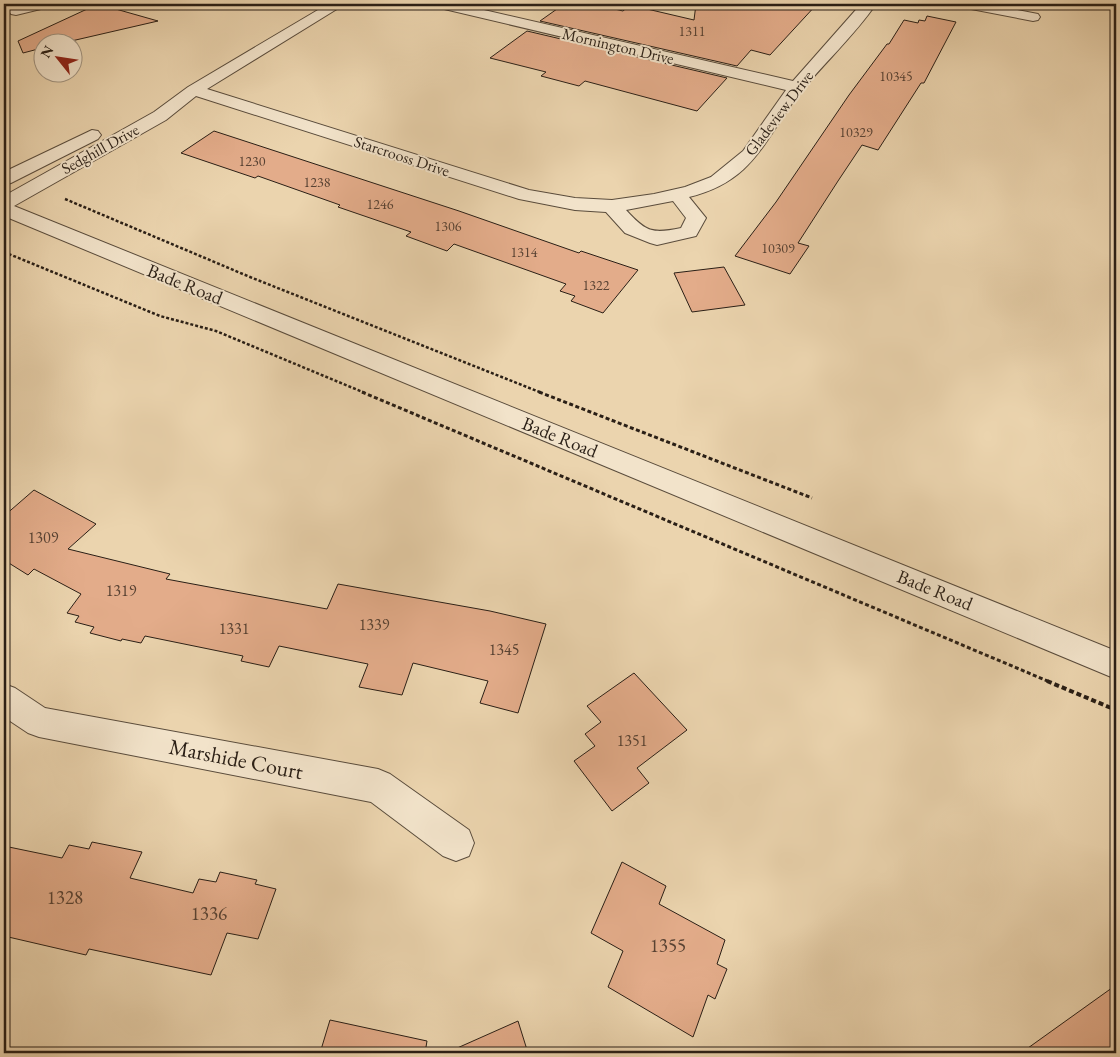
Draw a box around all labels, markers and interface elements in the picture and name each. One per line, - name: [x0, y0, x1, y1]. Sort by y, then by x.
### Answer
- house number: 1311: [679, 22, 705, 40]
- street label: Mornington Drive: [560, 23, 676, 69]
- north arrow: [32, 32, 82, 82]
- text: N: [36, 42, 58, 61]
- street label: Gladeview Drive: [740, 66, 818, 160]
- house number: 10345: [879, 67, 913, 85]
- street label: Sedghill Drive: [57, 119, 143, 179]
- house number: 10329: [839, 123, 873, 141]
- street label: Starcrooss Drive: [351, 131, 453, 181]
- house number: 1230: [239, 152, 266, 170]
- house number: 1238: [304, 173, 331, 191]
- house number: 1246: [367, 195, 394, 213]
- house number: 1306: [435, 217, 462, 235]
- house number: 10309: [761, 239, 795, 257]
- house number: 1314: [511, 243, 538, 261]
- street label: Bade Road: [144, 258, 227, 311]
- house number: 1322: [583, 276, 610, 294]
- street label: Bade Road: [519, 411, 602, 464]
- house number: 1309: [28, 527, 59, 548]
- street label: Bade Road: [894, 564, 977, 617]
- house number: 1319: [106, 580, 137, 601]
- house number: 1339: [359, 614, 390, 635]
- house number: 1331: [219, 618, 249, 639]
- house number: 1345: [489, 639, 519, 660]
- house number: 1351: [617, 730, 647, 751]
- street label: Marshide Court: [167, 732, 306, 786]
- house number: 1328: [47, 885, 83, 910]
- house number: 1336: [191, 901, 227, 926]
- house number: 1355: [650, 933, 686, 958]

